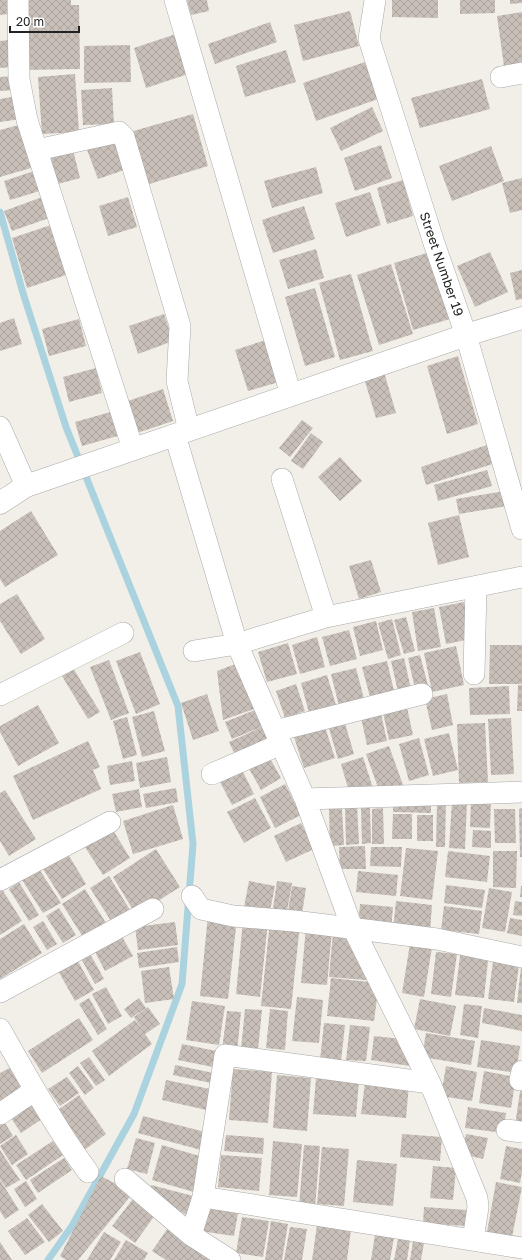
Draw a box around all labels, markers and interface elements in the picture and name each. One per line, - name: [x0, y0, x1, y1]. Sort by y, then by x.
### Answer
- scale bar: [10, 8, 79, 34]
- text: 20 m: [16, 14, 44, 29]
- street label: Street Number 19: [417, 210, 467, 318]

